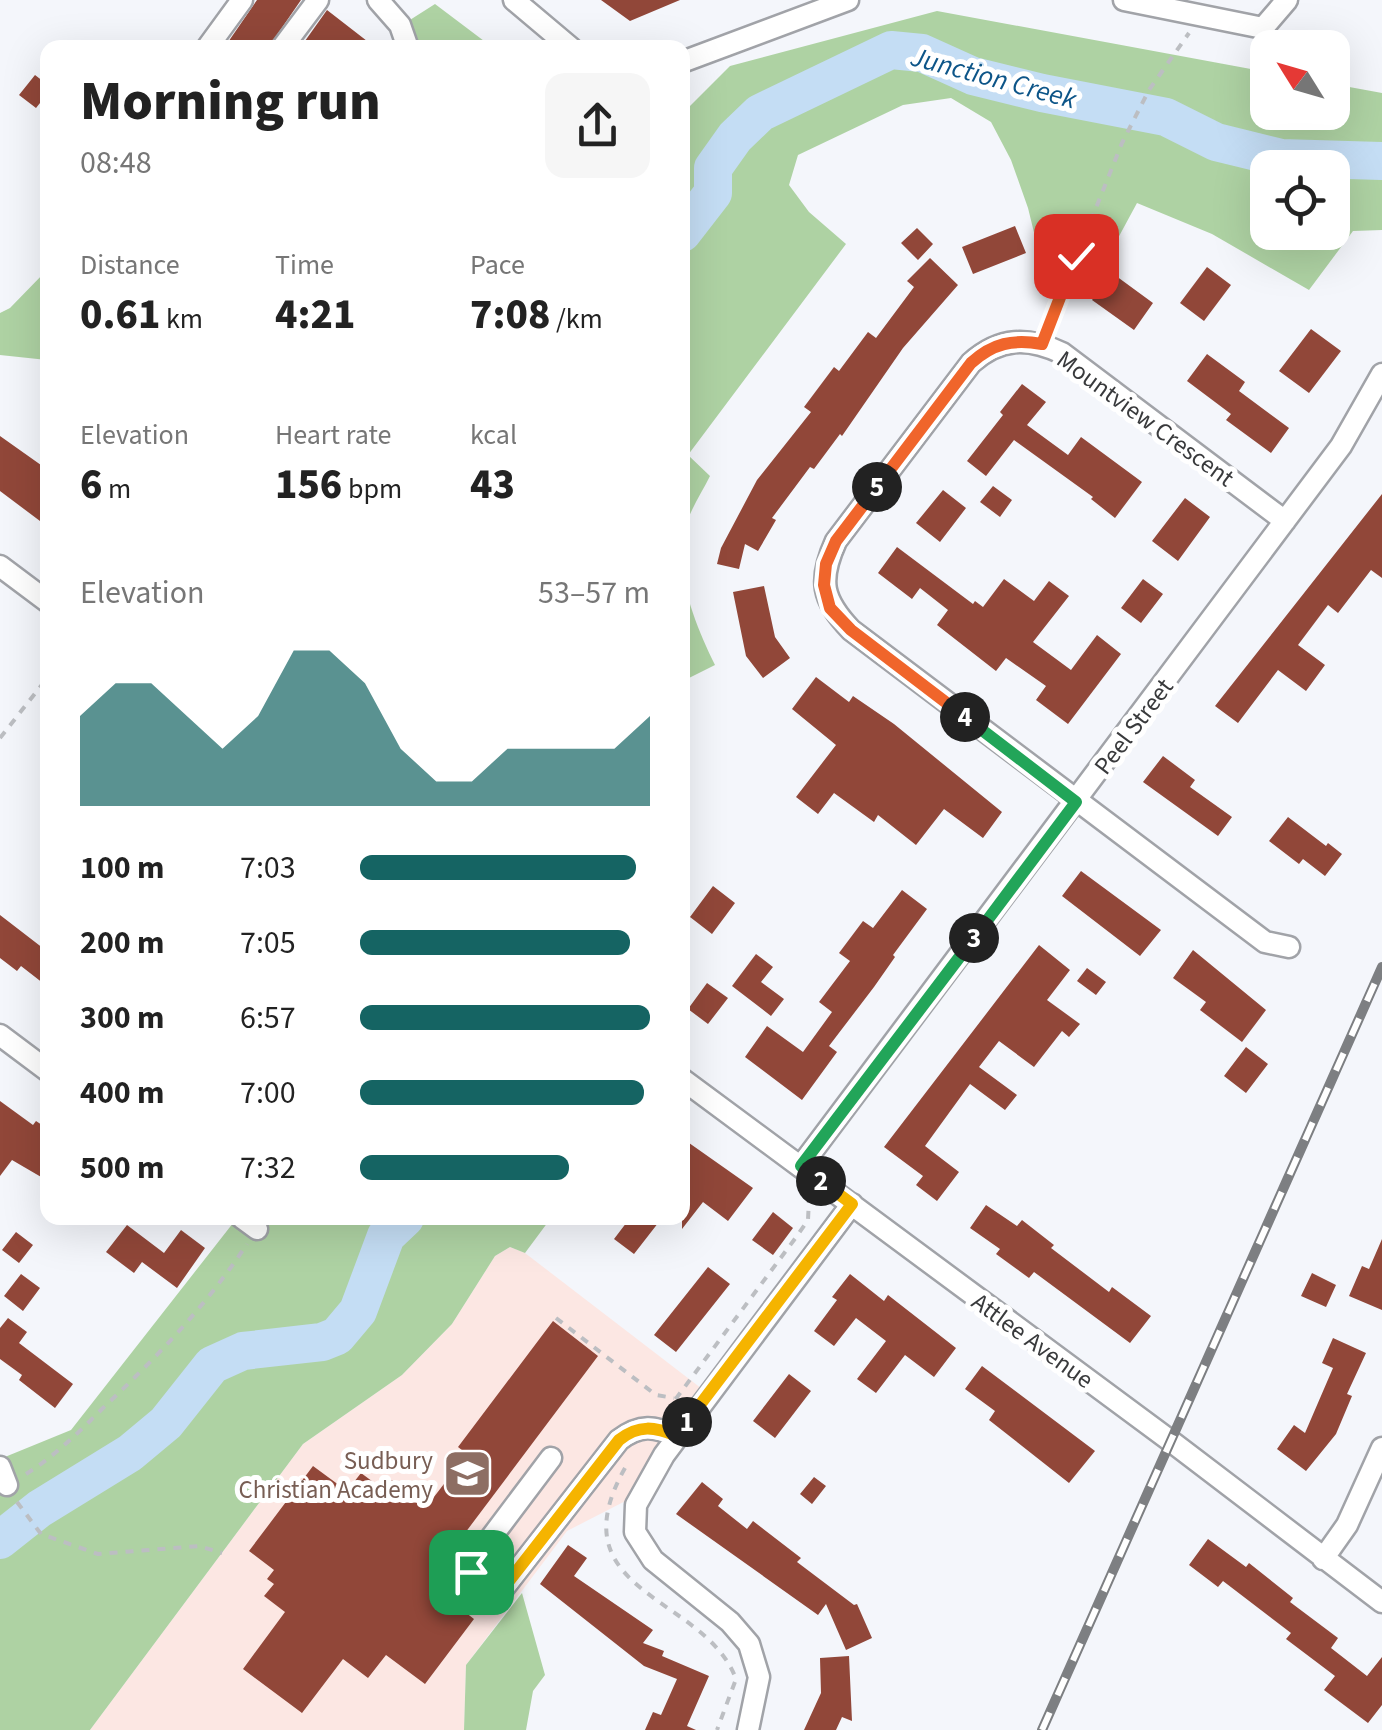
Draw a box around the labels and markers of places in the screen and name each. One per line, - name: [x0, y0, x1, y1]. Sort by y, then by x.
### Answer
- pin: [1034, 214, 1119, 299]
- pin: 5: [852, 462, 902, 512]
- pin: 4: [940, 692, 990, 742]
- pin: 3: [949, 913, 999, 963]
- pin: 2: [796, 1156, 846, 1206]
- pin: 1: [662, 1397, 712, 1447]
- place label: Sudbury Christian Academy: [238, 1443, 433, 1508]
- school or university icon: Sudbury Christian Academy: [442, 1448, 494, 1500]
- pin: [429, 1530, 514, 1615]

